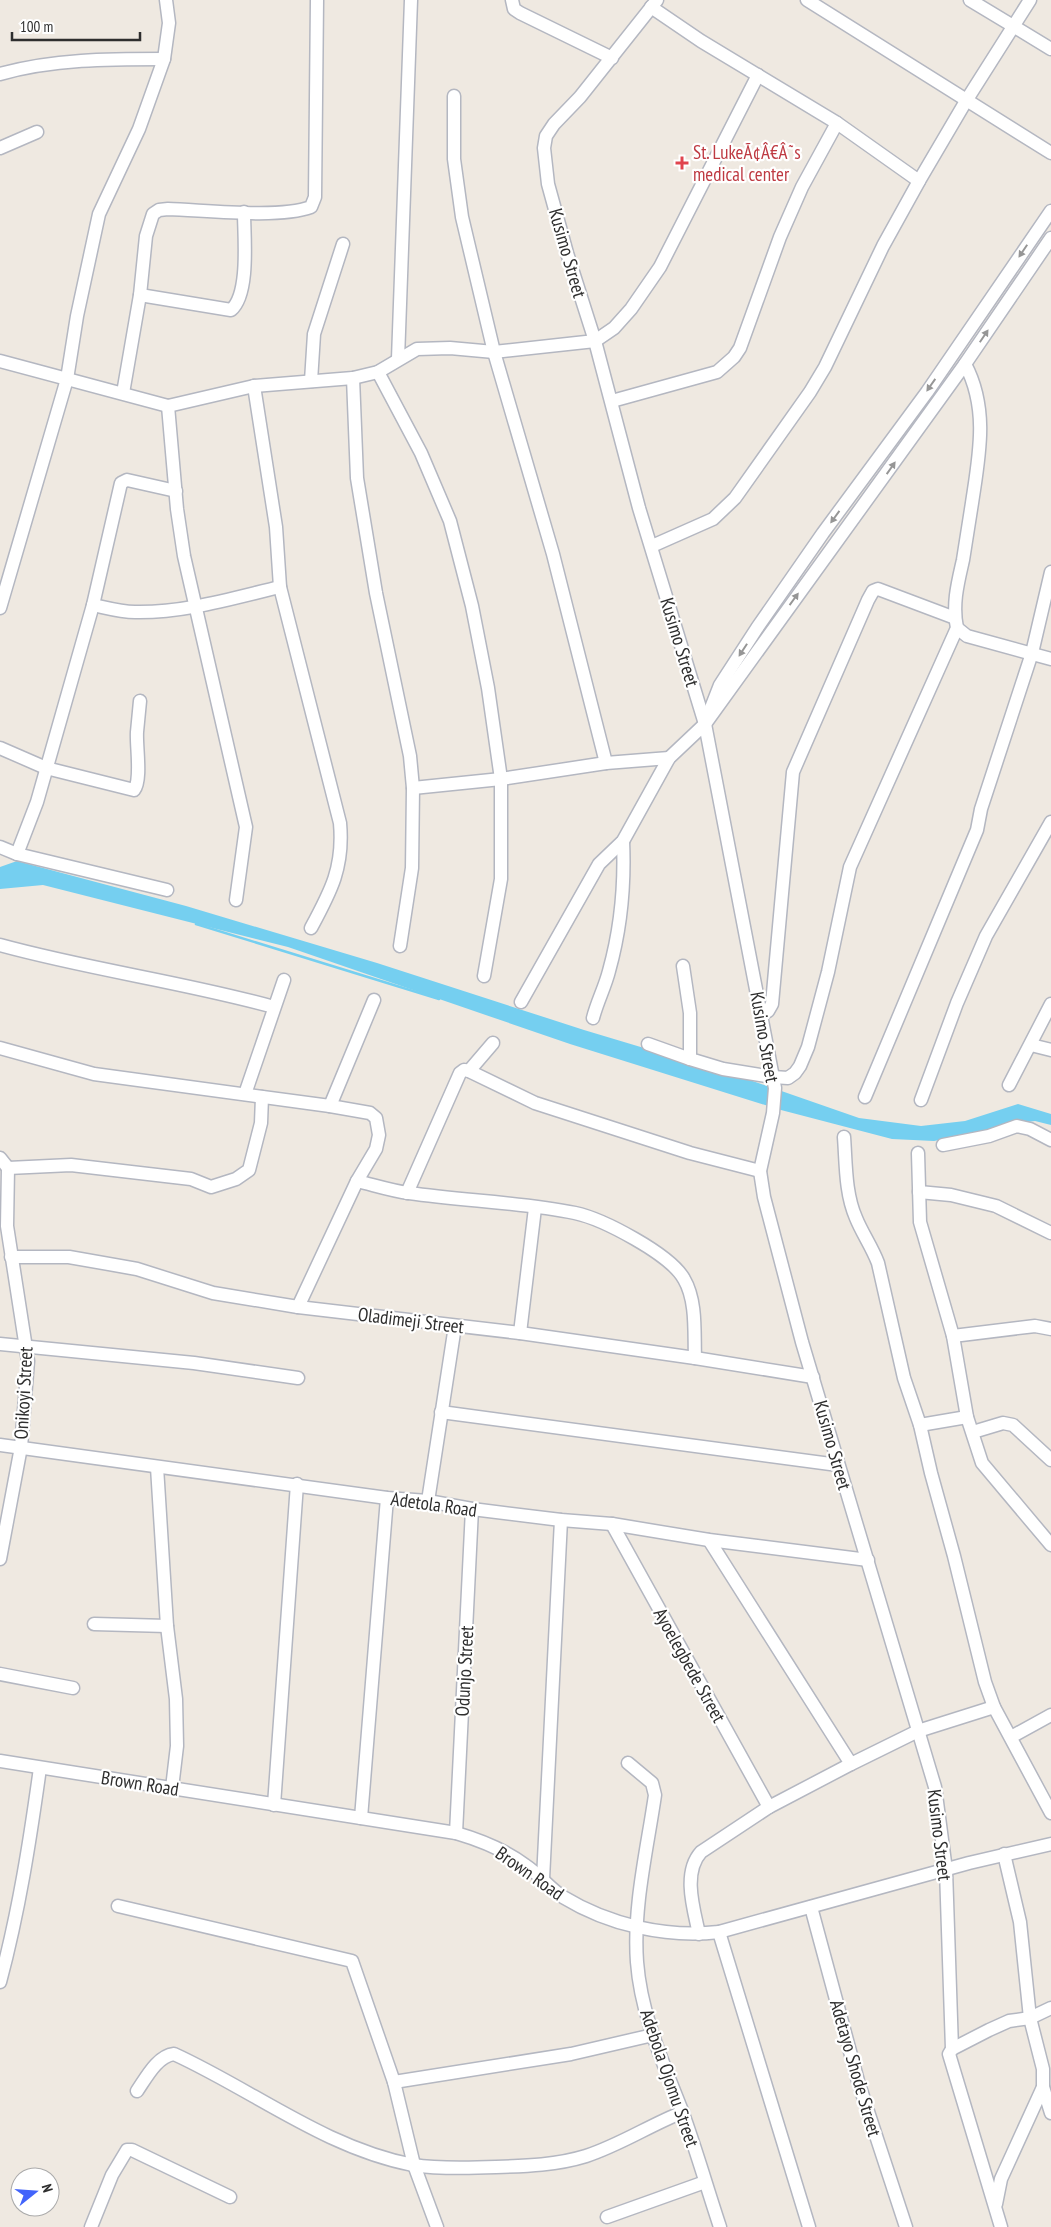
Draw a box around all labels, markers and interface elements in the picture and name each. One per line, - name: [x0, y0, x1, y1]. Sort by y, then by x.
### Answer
- scale bar: [12, 10, 140, 42]
- text: 100 m: [20, 17, 53, 36]
- place label: St. LukeÃ¢Â€Â˜s medical center: [693, 140, 801, 186]
- marker: St. LukeÃ¢Â€Â˜s medical center: [675, 156, 689, 170]
- street label: Kusimo Street: [544, 206, 592, 301]
- one-way arrow: [1018, 244, 1028, 258]
- one-way arrow: [980, 329, 989, 342]
- one-way arrow: [926, 379, 936, 392]
- one-way arrow: [886, 461, 896, 475]
- one-way arrow: [830, 510, 841, 523]
- one-way arrow: [789, 593, 800, 606]
- street label: Kusimo Street: [655, 595, 705, 690]
- one-way arrow: [738, 643, 748, 657]
- street label: Kusimo Street: [745, 990, 785, 1085]
- street label: Oladimeji Street: [357, 1302, 466, 1338]
- street label: Onikoyi Street: [9, 1345, 37, 1440]
- street label: Kusimo Street: [809, 1398, 857, 1493]
- street label: Adetola Road: [389, 1486, 479, 1522]
- street label: Ayoelegbede Street: [649, 1603, 732, 1727]
- street label: Odunjo Street: [450, 1624, 478, 1717]
- street label: Brown Road: [100, 1765, 180, 1801]
- street label: Kusimo Street: [923, 1788, 958, 1883]
- street label: Brown Road: [491, 1841, 569, 1905]
- street label: Adetayo Shode Street: [825, 1997, 887, 2140]
- street label: Adebola Ojomu Street: [635, 2006, 705, 2151]
- north arrow: [10, 2167, 60, 2217]
- text: N: [38, 2182, 57, 2194]

